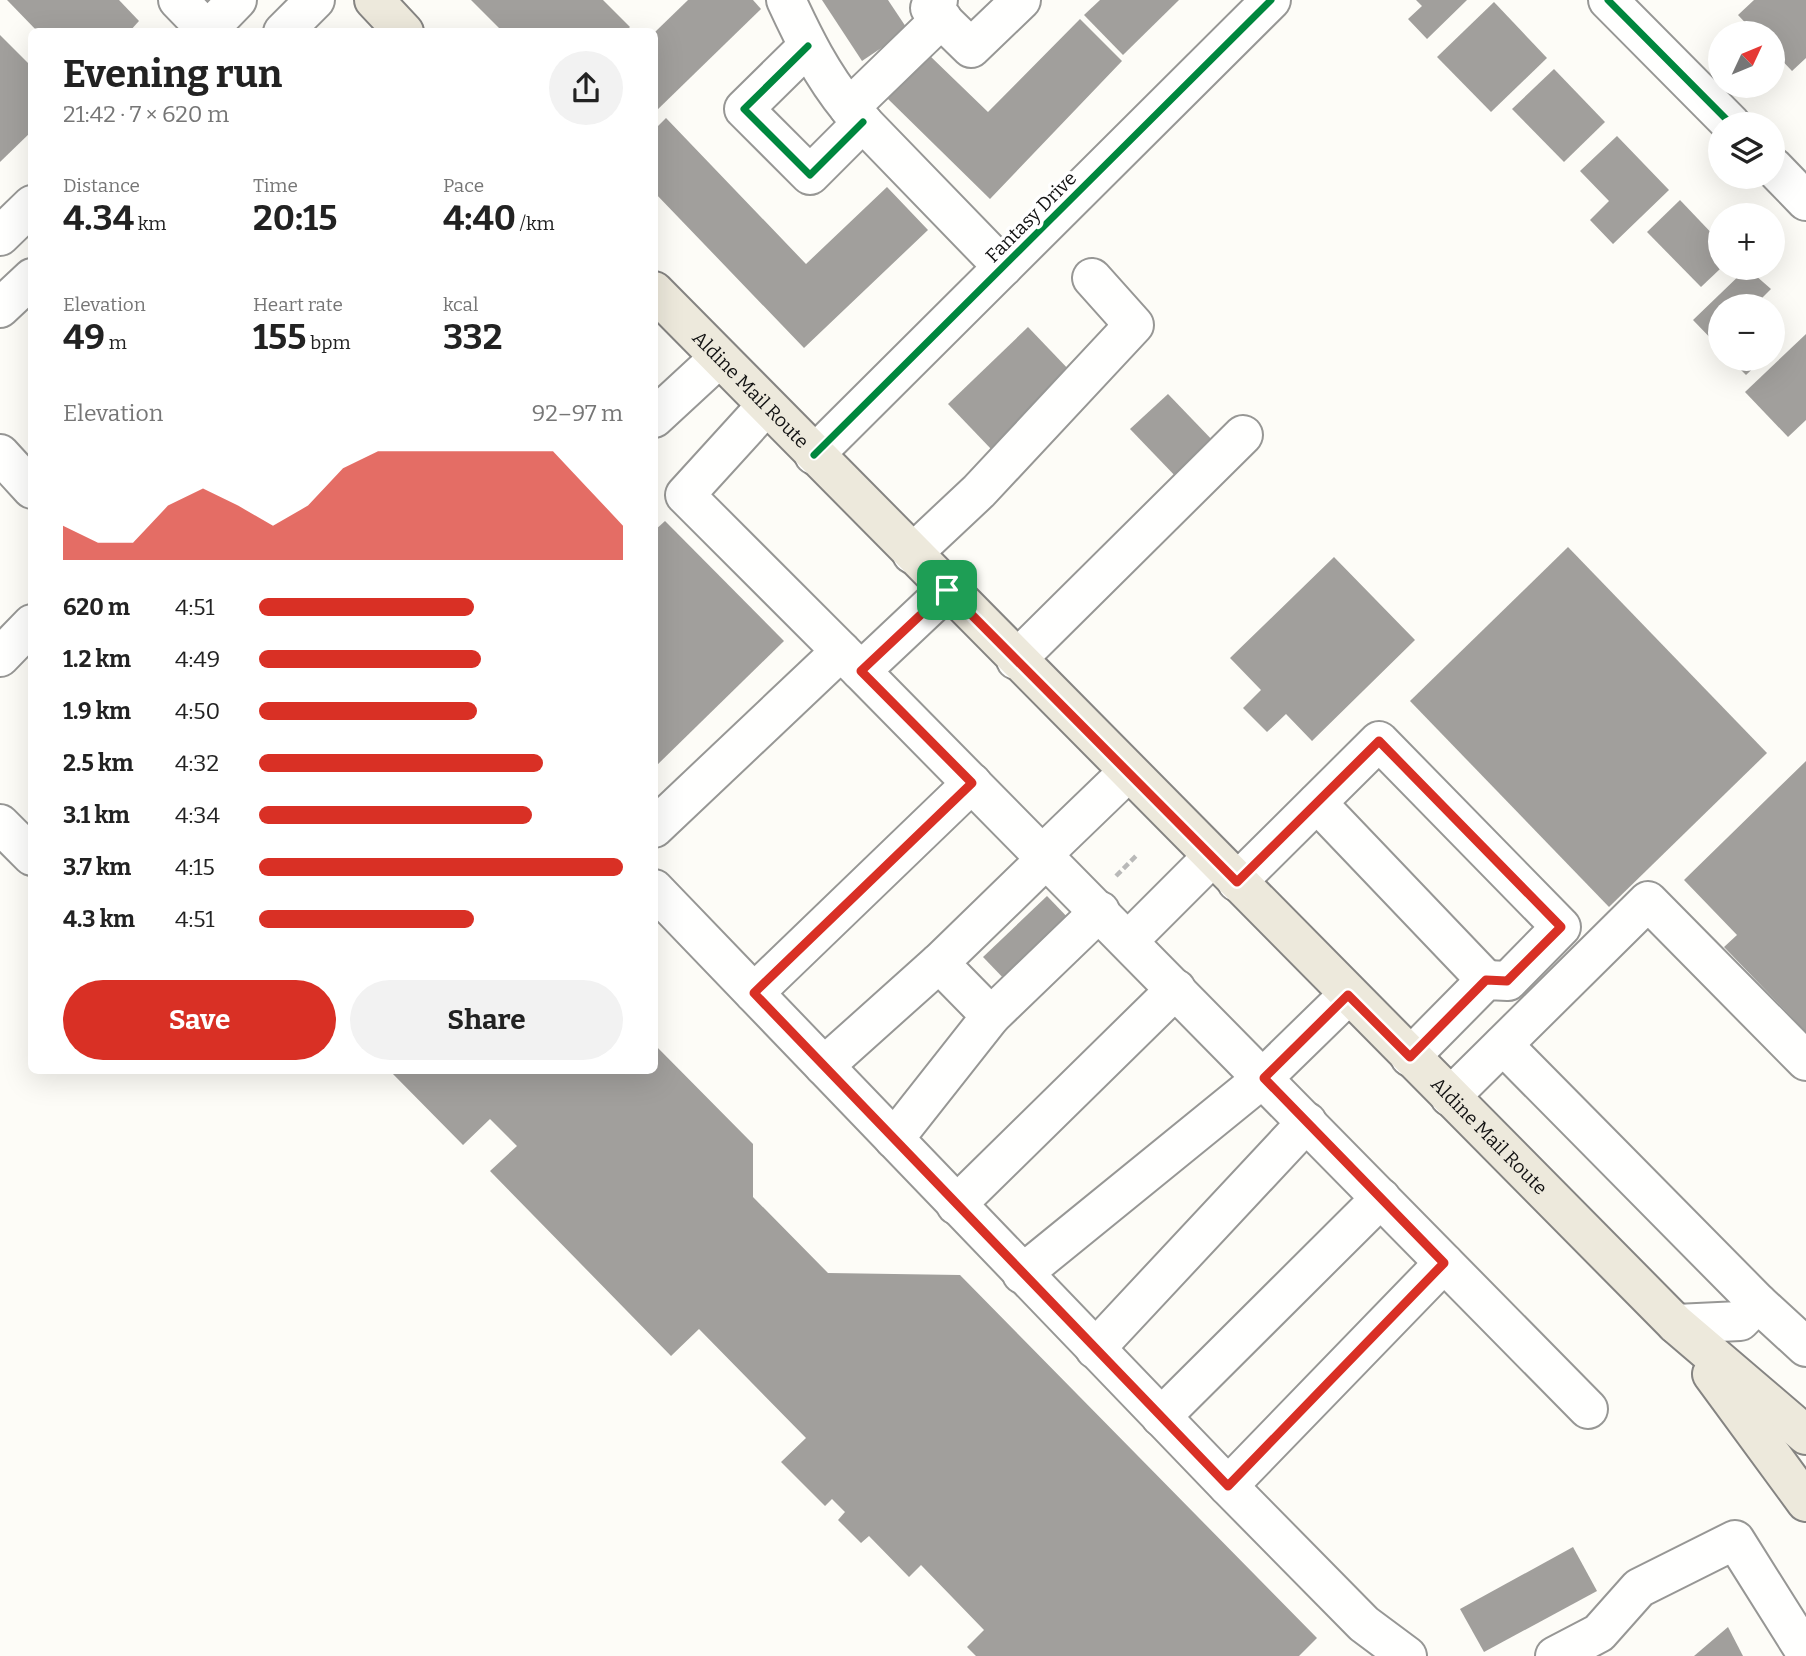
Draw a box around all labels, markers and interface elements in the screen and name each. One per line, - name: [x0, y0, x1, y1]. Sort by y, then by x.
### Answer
- north arrow: [1708, 21, 1785, 98]
- map controls: [1708, 21, 1785, 371]
- text: Evening run: [63, 51, 282, 97]
- button: share: [549, 51, 623, 125]
- text: 21:42 · 7 × 620 m: [63, 100, 229, 128]
- button: layers: [1708, 112, 1785, 189]
- street label: Fantasy Drive: [981, 167, 1081, 267]
- text: Distance: [63, 174, 140, 197]
- text: Time: [253, 174, 298, 197]
- text: Pace: [443, 174, 484, 197]
- text: 4.34: [63, 197, 134, 239]
- text: 20:15: [253, 197, 337, 239]
- text: 4:40: [443, 197, 516, 239]
- button: +: [1708, 203, 1785, 280]
- text: km: [134, 212, 166, 235]
- text: /km: [516, 212, 555, 235]
- text: Elevation: [63, 293, 146, 316]
- text: Heart rate: [253, 293, 343, 316]
- text: kcal: [443, 293, 478, 316]
- button: −: [1708, 294, 1785, 371]
- text: 49: [63, 316, 105, 358]
- text: 155: [253, 316, 306, 358]
- text: 332: [443, 316, 502, 358]
- street label: Aldine Mail Route: [688, 326, 814, 453]
- text: m: [105, 331, 127, 354]
- text: bpm: [306, 331, 351, 354]
- text: Elevation: [63, 399, 163, 427]
- text: 92–97 m: [532, 399, 623, 427]
- pin: [917, 560, 977, 620]
- icon: arrive: [928, 571, 966, 609]
- text: 620 m: [63, 593, 130, 621]
- text: 4:51: [175, 593, 215, 621]
- text: 1.2 km: [63, 645, 131, 673]
- text: 4:49: [175, 645, 220, 673]
- text: 1.9 km: [63, 697, 131, 725]
- text: 4:50: [175, 697, 220, 725]
- text: 2.5 km: [63, 749, 133, 777]
- text: 4:32: [175, 749, 219, 777]
- text: 3.1 km: [63, 801, 130, 829]
- text: 4:34: [175, 801, 220, 829]
- text: 3.7 km: [63, 853, 131, 881]
- text: 4:15: [175, 853, 215, 881]
- text: 4.3 km: [63, 905, 135, 933]
- text: 4:51: [175, 905, 215, 933]
- button: Save: [63, 980, 336, 1060]
- button: Share: [350, 980, 623, 1060]
- street label: Aldine Mail Route: [1427, 1072, 1552, 1199]

